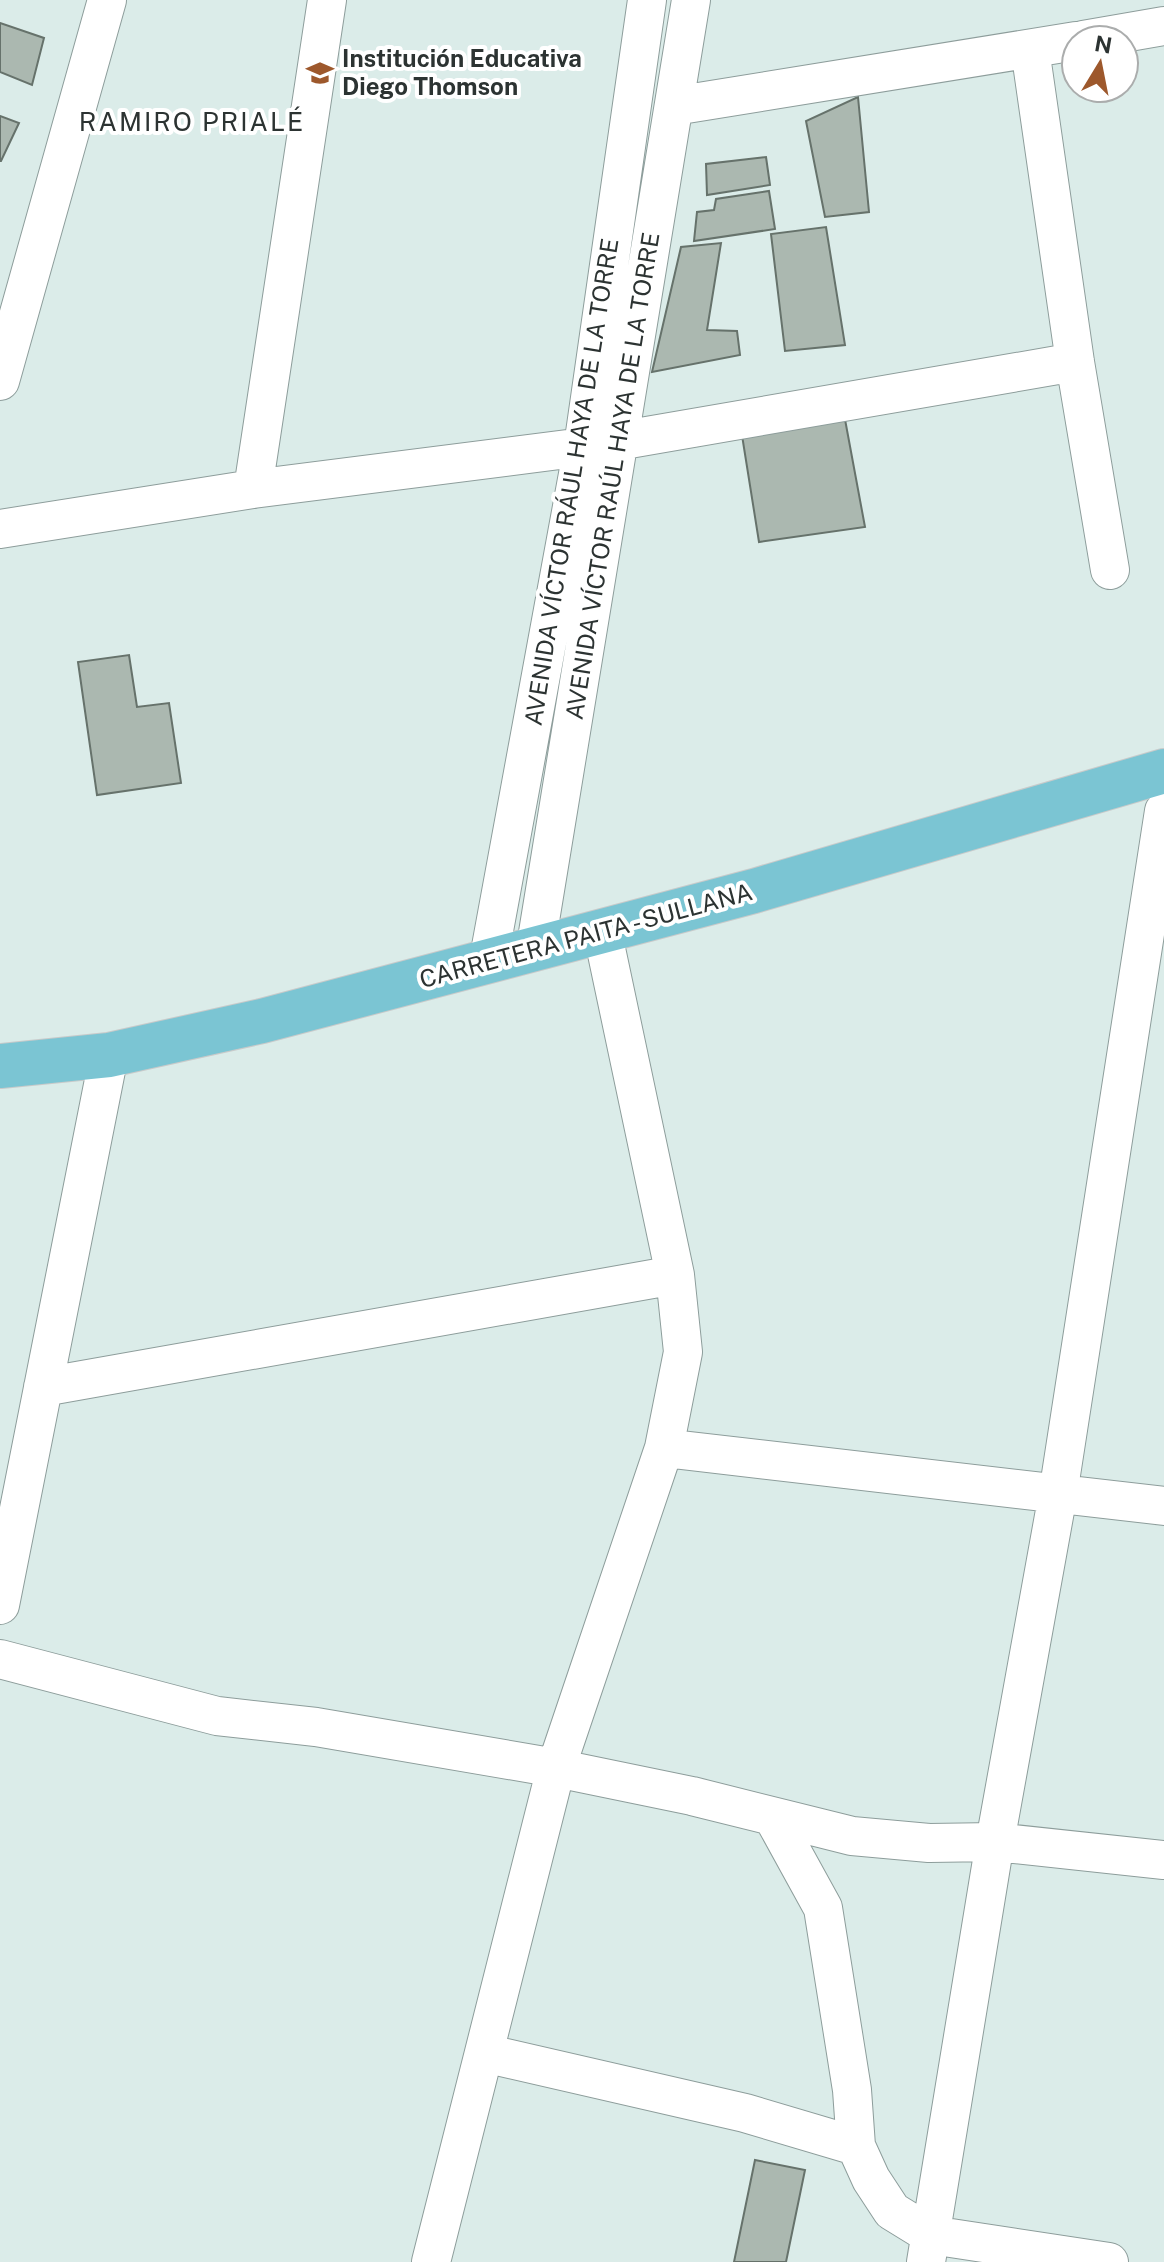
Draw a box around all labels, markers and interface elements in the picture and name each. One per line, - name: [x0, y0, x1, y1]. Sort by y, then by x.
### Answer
- north arrow: [1060, 24, 1140, 104]
- text: N: [1093, 30, 1114, 59]
- place label: Institución Educativa Diego Thomson: [342, 44, 582, 100]
- school or university icon: Institución Educativa Diego Thomson: [305, 58, 335, 88]
- district label: RAMIRO PRIALÉ: [79, 106, 305, 137]
- street label: AVENIDA VÍCTOR RAÚL HAYA DE LA TORRE: [560, 230, 664, 722]
- street label: AVENIDA VÍCTOR RÁUL HAYA DE LA TORRE: [519, 236, 623, 728]
- street label: CARRETERA PAITA - SULLANA: [416, 877, 755, 993]

